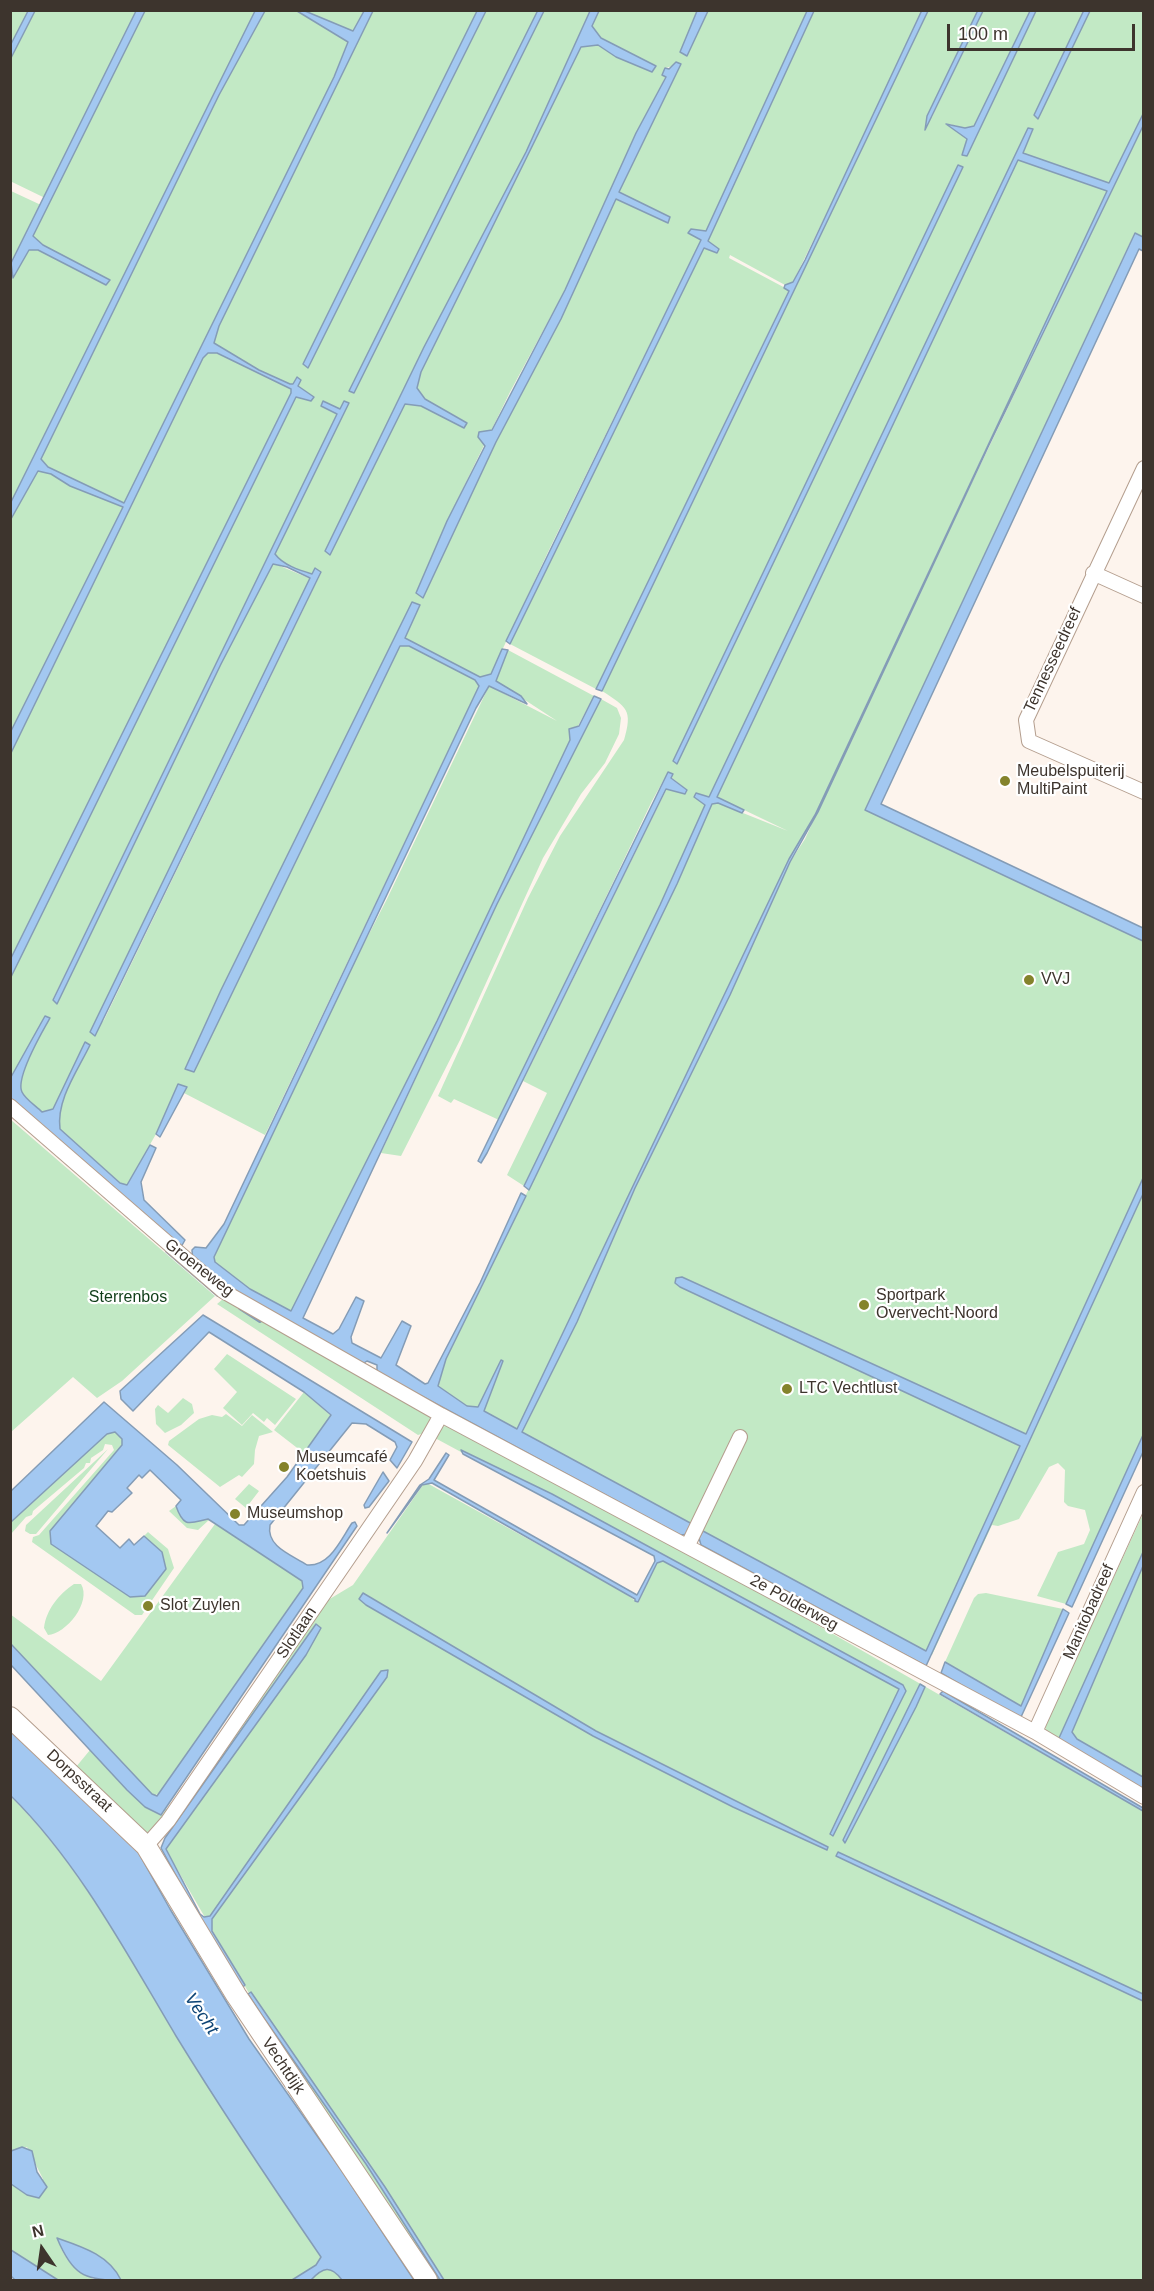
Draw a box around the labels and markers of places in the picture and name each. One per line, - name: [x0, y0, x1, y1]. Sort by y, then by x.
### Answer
- place label: Meubelspuiterij MultiPaint: [1017, 762, 1125, 800]
- marker: Meubelspuiterij MultiPaint: [998, 774, 1012, 788]
- place label: VVJ: [1041, 970, 1070, 990]
- marker: VVJ: [1022, 973, 1036, 987]
- place label: Sportpark Overvecht-Noord: [876, 1286, 998, 1324]
- marker: Sportpark Overvecht-Noord: [857, 1298, 871, 1312]
- place label: LTC Vechtlust: [799, 1379, 897, 1399]
- marker: LTC Vechtlust: [780, 1382, 794, 1396]
- place label: Museumcafé Koetshuis: [296, 1448, 388, 1486]
- marker: Museumcafé Koetshuis: [277, 1460, 291, 1474]
- place label: Museumshop: [247, 1504, 343, 1524]
- marker: Museumshop: [228, 1507, 242, 1521]
- place label: Slot Zuylen: [160, 1596, 240, 1616]
- marker: Slot Zuylen: [141, 1599, 155, 1613]

